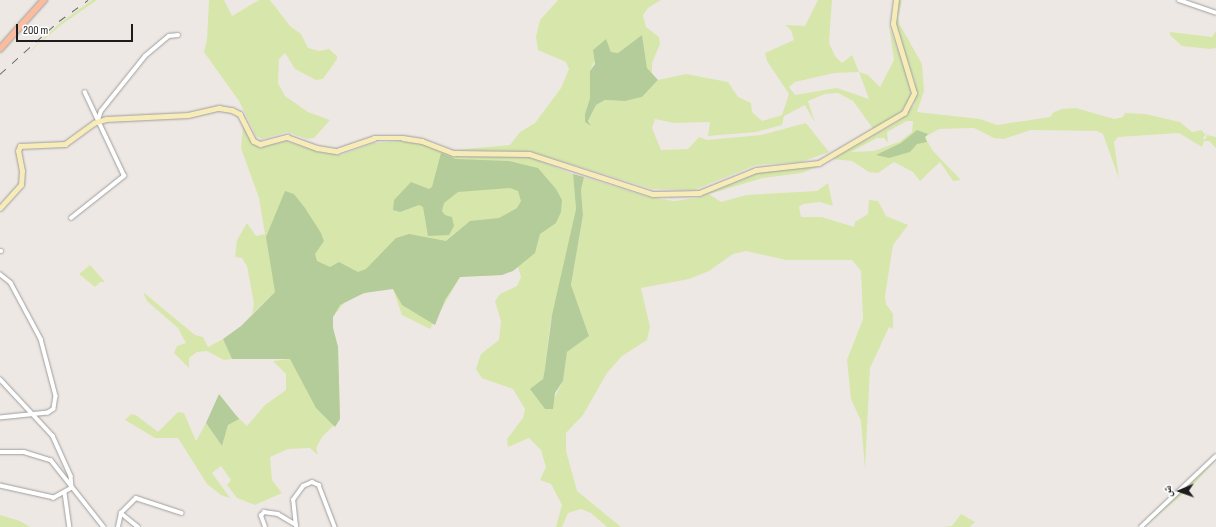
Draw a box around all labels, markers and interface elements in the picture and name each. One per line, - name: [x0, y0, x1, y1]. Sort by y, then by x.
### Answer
- scale bar: [18, 16, 135, 42]
- text: 200 m: [23, 23, 48, 38]
- north arrow: [1160, 471, 1200, 511]
- text: ش: [1161, 485, 1174, 498]

